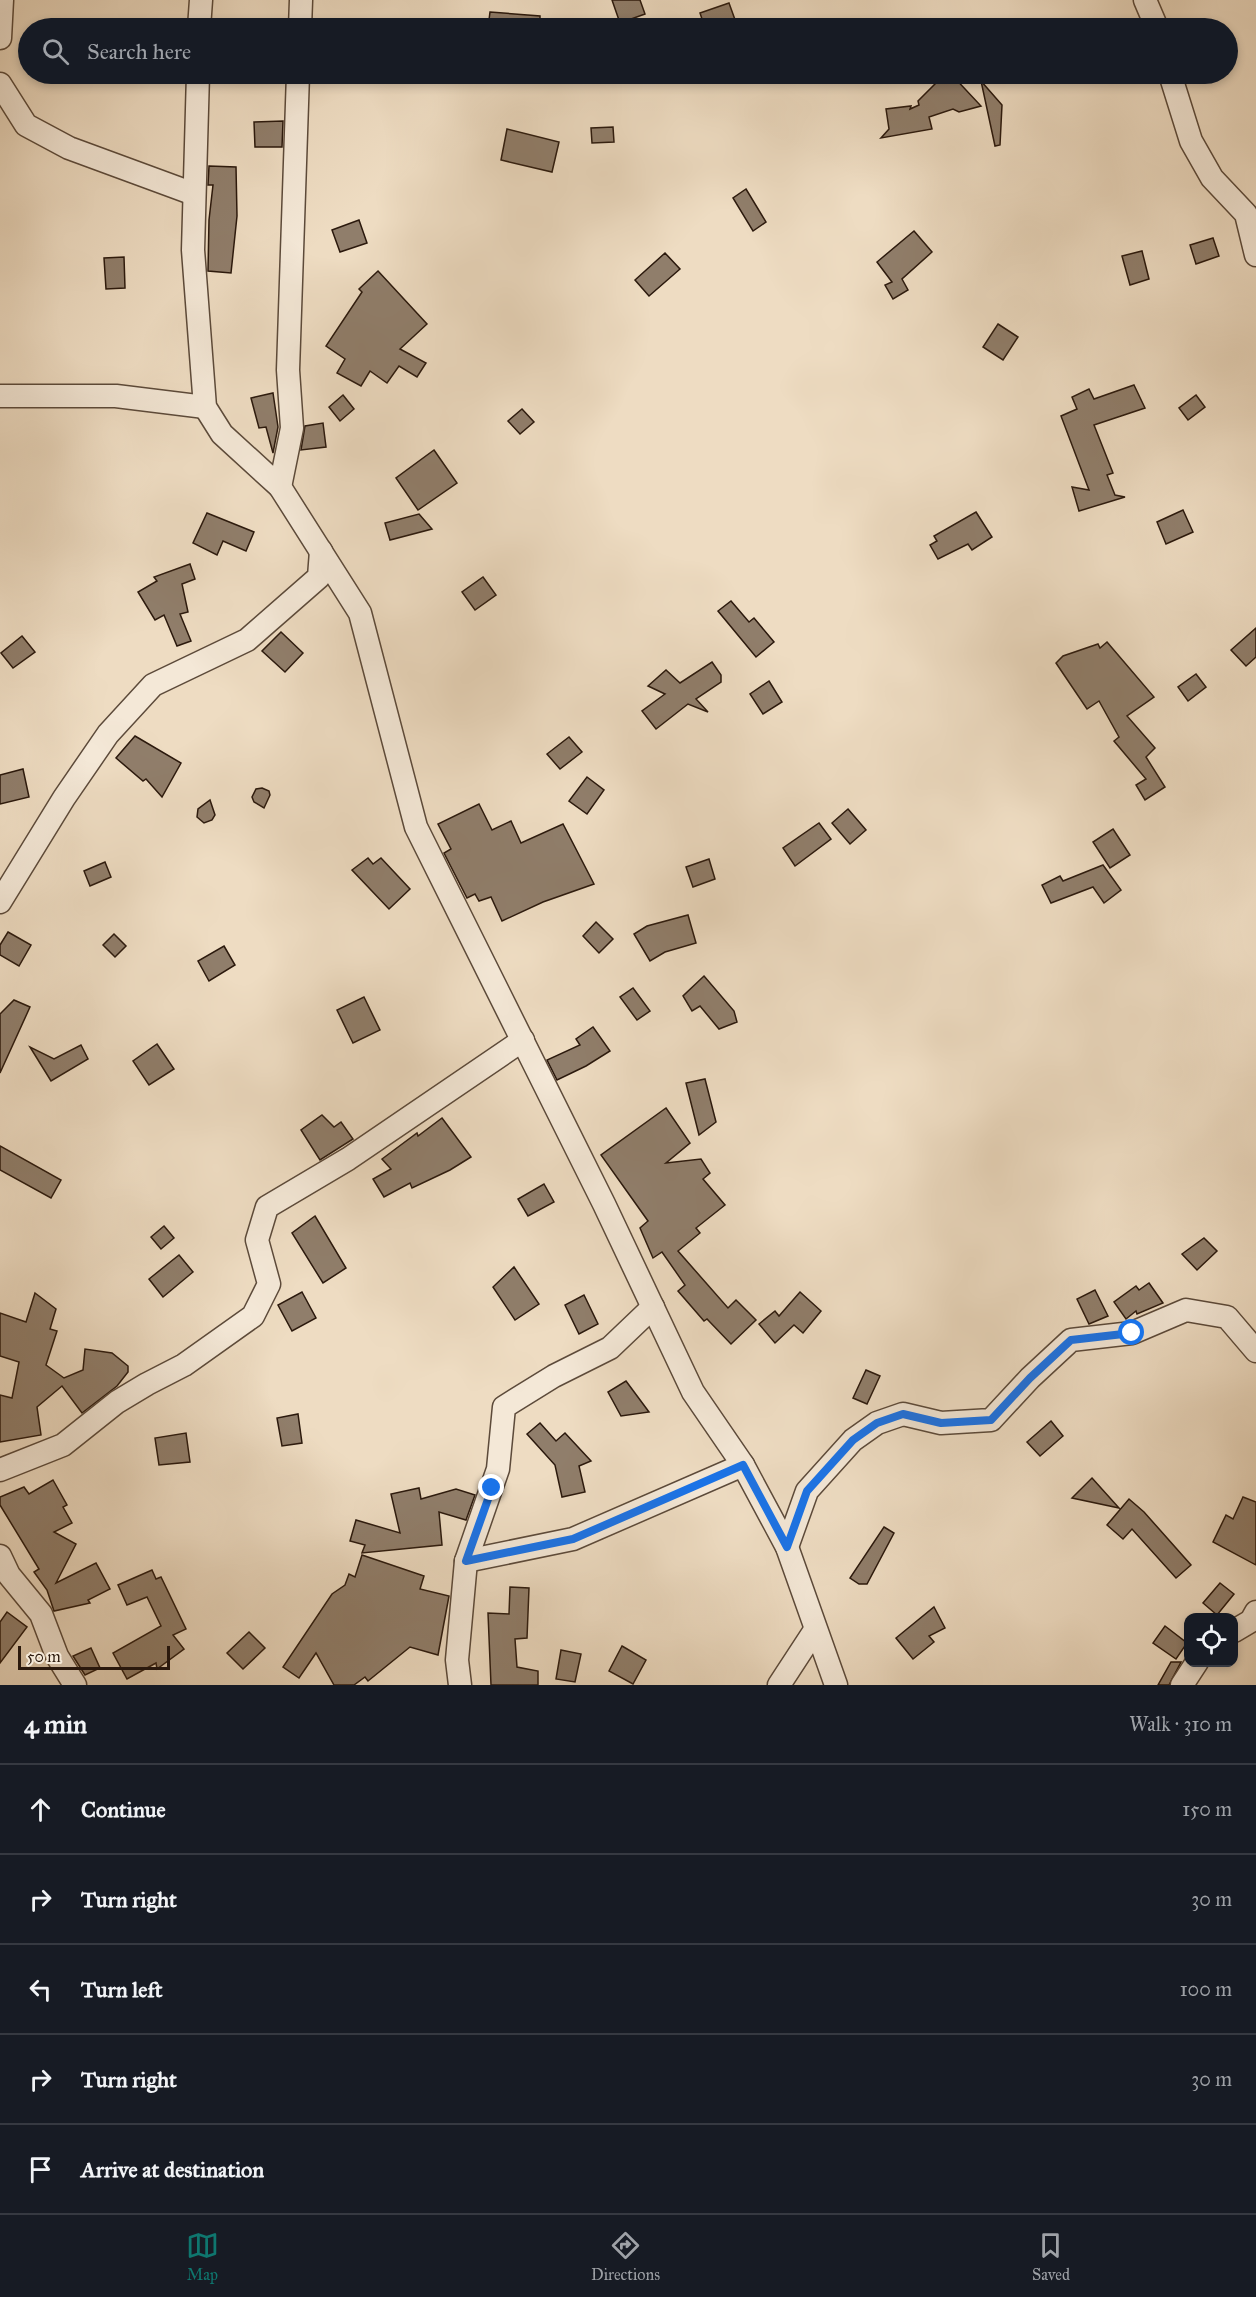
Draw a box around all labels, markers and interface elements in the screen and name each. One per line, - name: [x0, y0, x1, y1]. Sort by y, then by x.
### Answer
- search box: [18, 18, 1238, 84]
- icon: search: [39, 35, 72, 68]
- text: Search here: [87, 38, 191, 65]
- route start: [1118, 1319, 1144, 1345]
- route end: [478, 1474, 504, 1500]
- map controls: [1184, 1613, 1238, 1667]
- button: locate: [1184, 1613, 1238, 1667]
- scale bar: [18, 1643, 170, 1670]
- text: 50 m: [27, 1647, 61, 1666]
- text: 4 min: [24, 1708, 87, 1740]
- text: Walk · 310 m: [1129, 1712, 1232, 1736]
- icon: ahead: [24, 1793, 57, 1826]
- text: Continue: [81, 1796, 166, 1823]
- text: 150 m: [1182, 1797, 1232, 1821]
- icon: right: [24, 1883, 57, 1916]
- text: Turn right: [81, 1886, 177, 1913]
- text: 30 m: [1191, 1887, 1232, 1911]
- icon: left: [24, 1973, 57, 2006]
- text: Turn left: [81, 1976, 163, 2003]
- text: 100 m: [1180, 1977, 1232, 2001]
- icon: right: [24, 2063, 57, 2096]
- text: Turn right: [81, 2066, 177, 2093]
- text: 30 m: [1191, 2067, 1232, 2091]
- icon: arrive: [24, 2153, 57, 2186]
- text: Arrive at destination: [81, 2156, 264, 2183]
- tab: Map: [186, 2229, 219, 2284]
- tab: Directions: [591, 2229, 660, 2284]
- tab: Saved: [1032, 2229, 1070, 2284]

